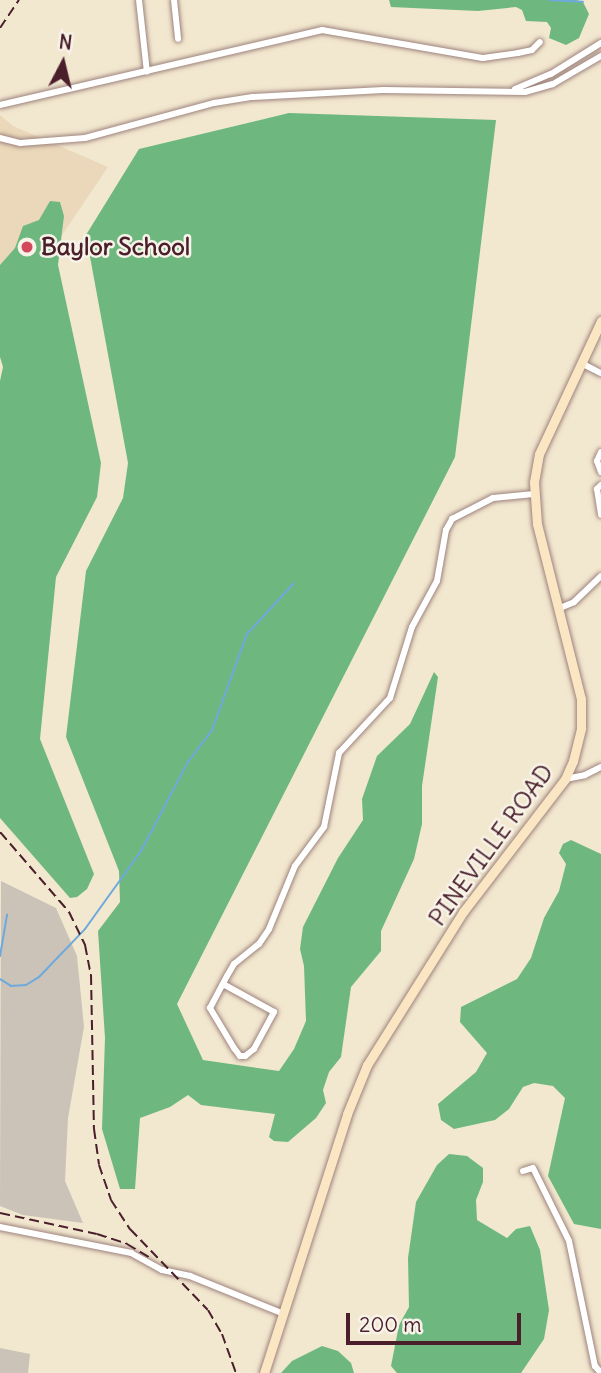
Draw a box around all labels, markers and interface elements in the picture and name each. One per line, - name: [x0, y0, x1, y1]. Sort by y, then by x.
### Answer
- north arrow: [28, 28, 98, 98]
- text: N: [58, 29, 74, 55]
- place label: Baylor School: [41, 233, 190, 261]
- marker: Baylor School: [19, 239, 35, 255]
- street label: PINEVILLE ROAD: [423, 758, 559, 932]
- scale bar: [349, 1300, 524, 1344]
- text: 200 m: [359, 1311, 422, 1338]

